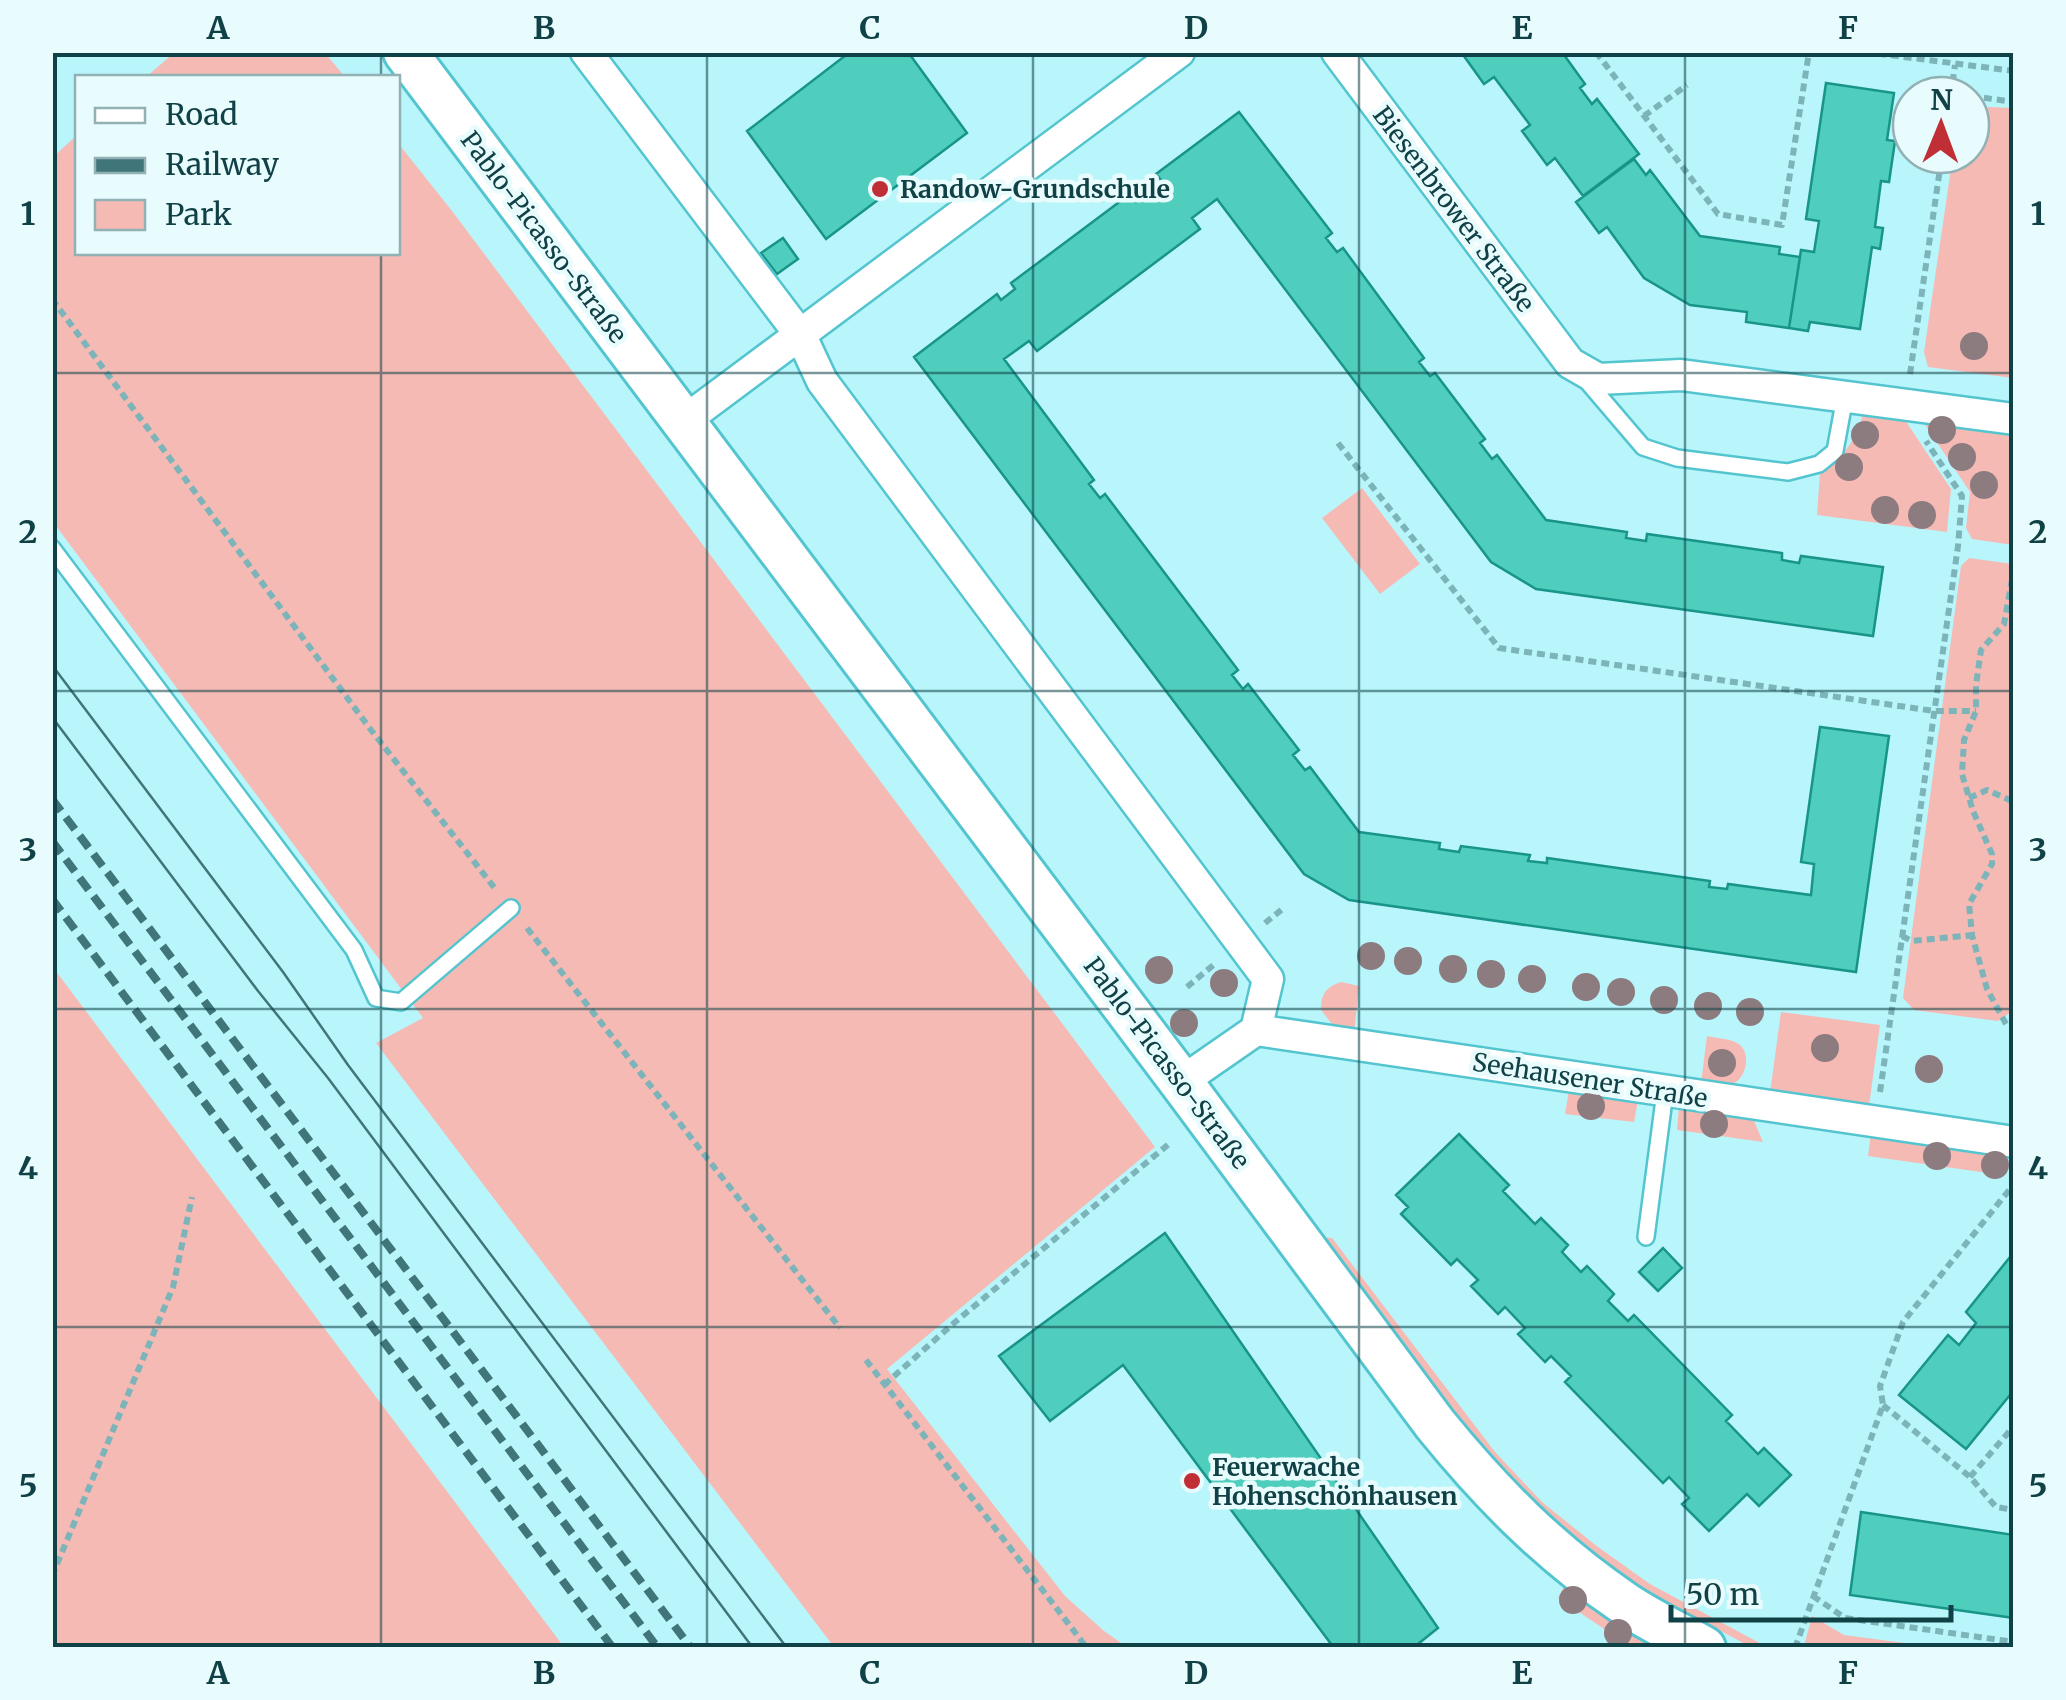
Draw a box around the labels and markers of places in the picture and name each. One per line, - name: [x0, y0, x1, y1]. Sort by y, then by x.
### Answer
- place label: Randow-Grundschule: [900, 173, 1170, 205]
- marker: Randow-Grundschule: [869, 178, 891, 200]
- place label: Feuerwache Hohenschönhausen: [1212, 1451, 1457, 1512]
- marker: Feuerwache Hohenschönhausen: [1181, 1470, 1203, 1492]

